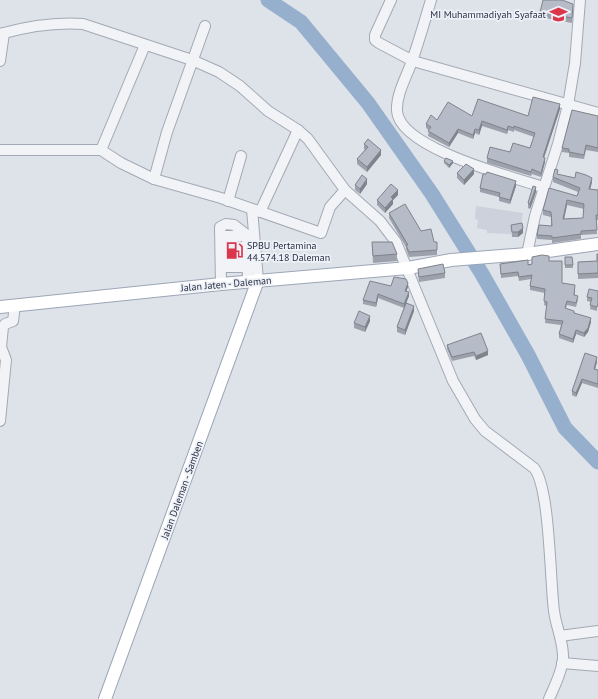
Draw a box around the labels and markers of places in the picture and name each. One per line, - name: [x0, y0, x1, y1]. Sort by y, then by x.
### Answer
- school or university icon: MI Muhammadiyah Syafaat: [549, 4, 569, 24]
- place label: MI Muhammadiyah Syafaat: [430, 8, 547, 21]
- place label: SPBU Pertamina 44.574.18 Daleman: [247, 239, 330, 264]
- fuel station icon: SPBU Pertamina 44.574.18 Daleman: [224, 241, 244, 261]

